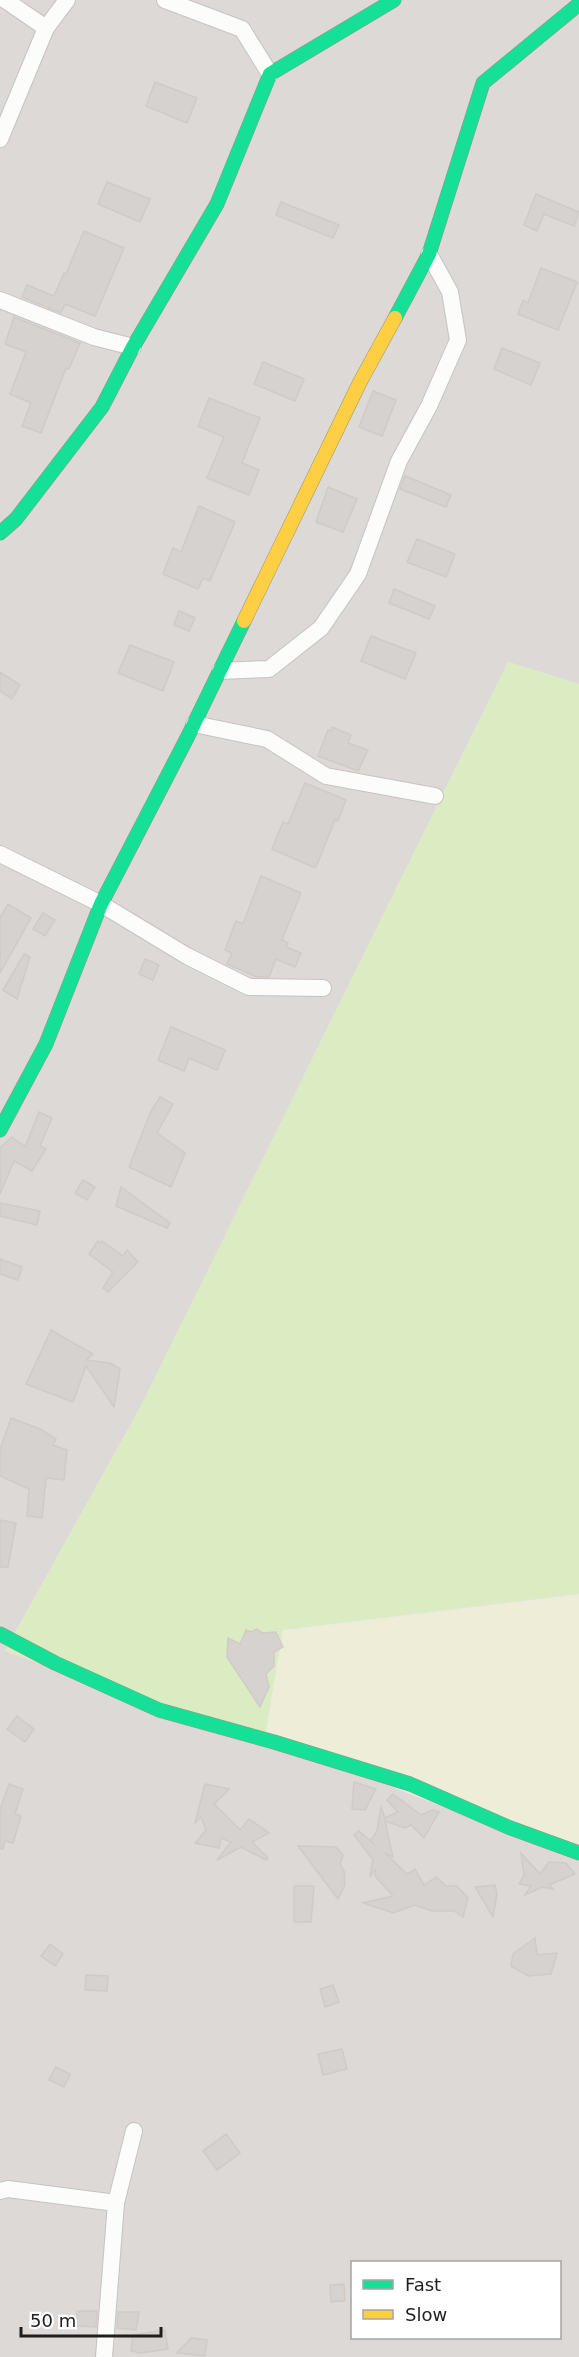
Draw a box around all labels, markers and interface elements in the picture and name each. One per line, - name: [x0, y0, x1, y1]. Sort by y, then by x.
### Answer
- legend: [351, 2261, 561, 2339]
- text: Fast: [405, 2274, 441, 2295]
- scale bar: [21, 2300, 160, 2338]
- text: Slow: [405, 2304, 447, 2325]
- text: 50 m: [30, 2310, 76, 2331]

